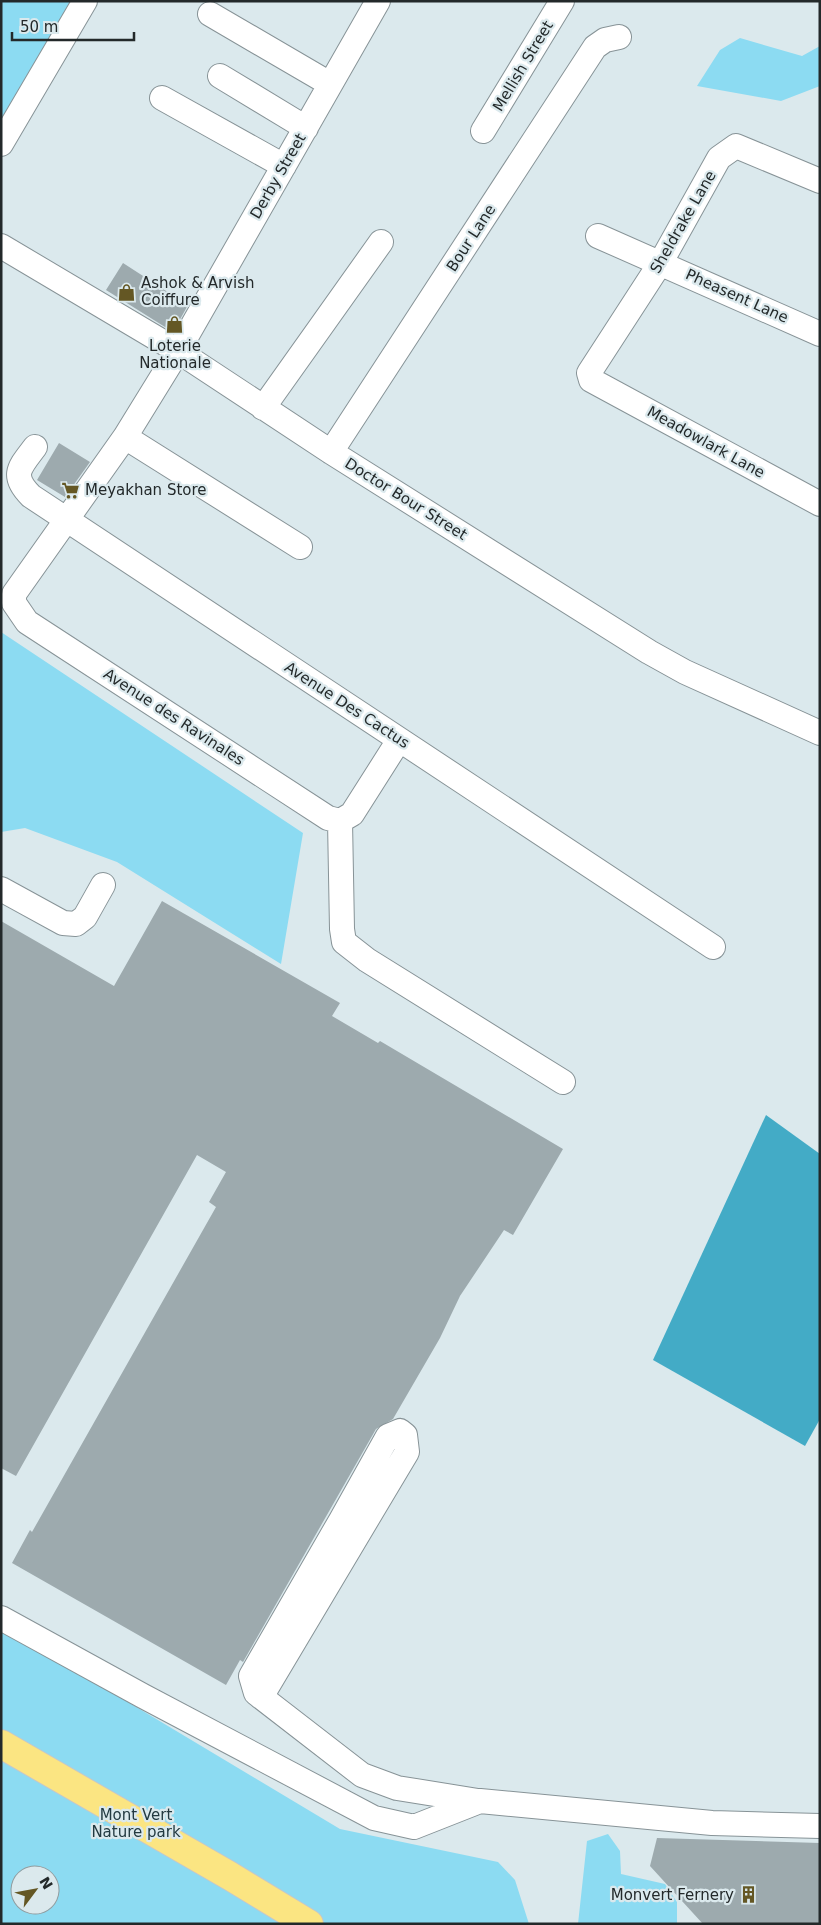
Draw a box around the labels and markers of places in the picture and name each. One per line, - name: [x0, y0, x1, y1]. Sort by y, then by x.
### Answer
- place label: Ashok & Arvish Coiffure: [141, 274, 254, 309]
- shop icon: Ashok & Arvish Coiffure: [117, 282, 137, 302]
- shop icon: Loterie Nationale: [165, 315, 185, 335]
- place label: Loterie Nationale: [139, 337, 211, 372]
- supermarket icon: Meyakhan Store: [61, 480, 81, 500]
- place label: Meyakhan Store: [85, 481, 207, 499]
- building icon: Monvert Fernery: [738, 1885, 758, 1905]
- place label: Monvert Fernery: [611, 1886, 734, 1904]

